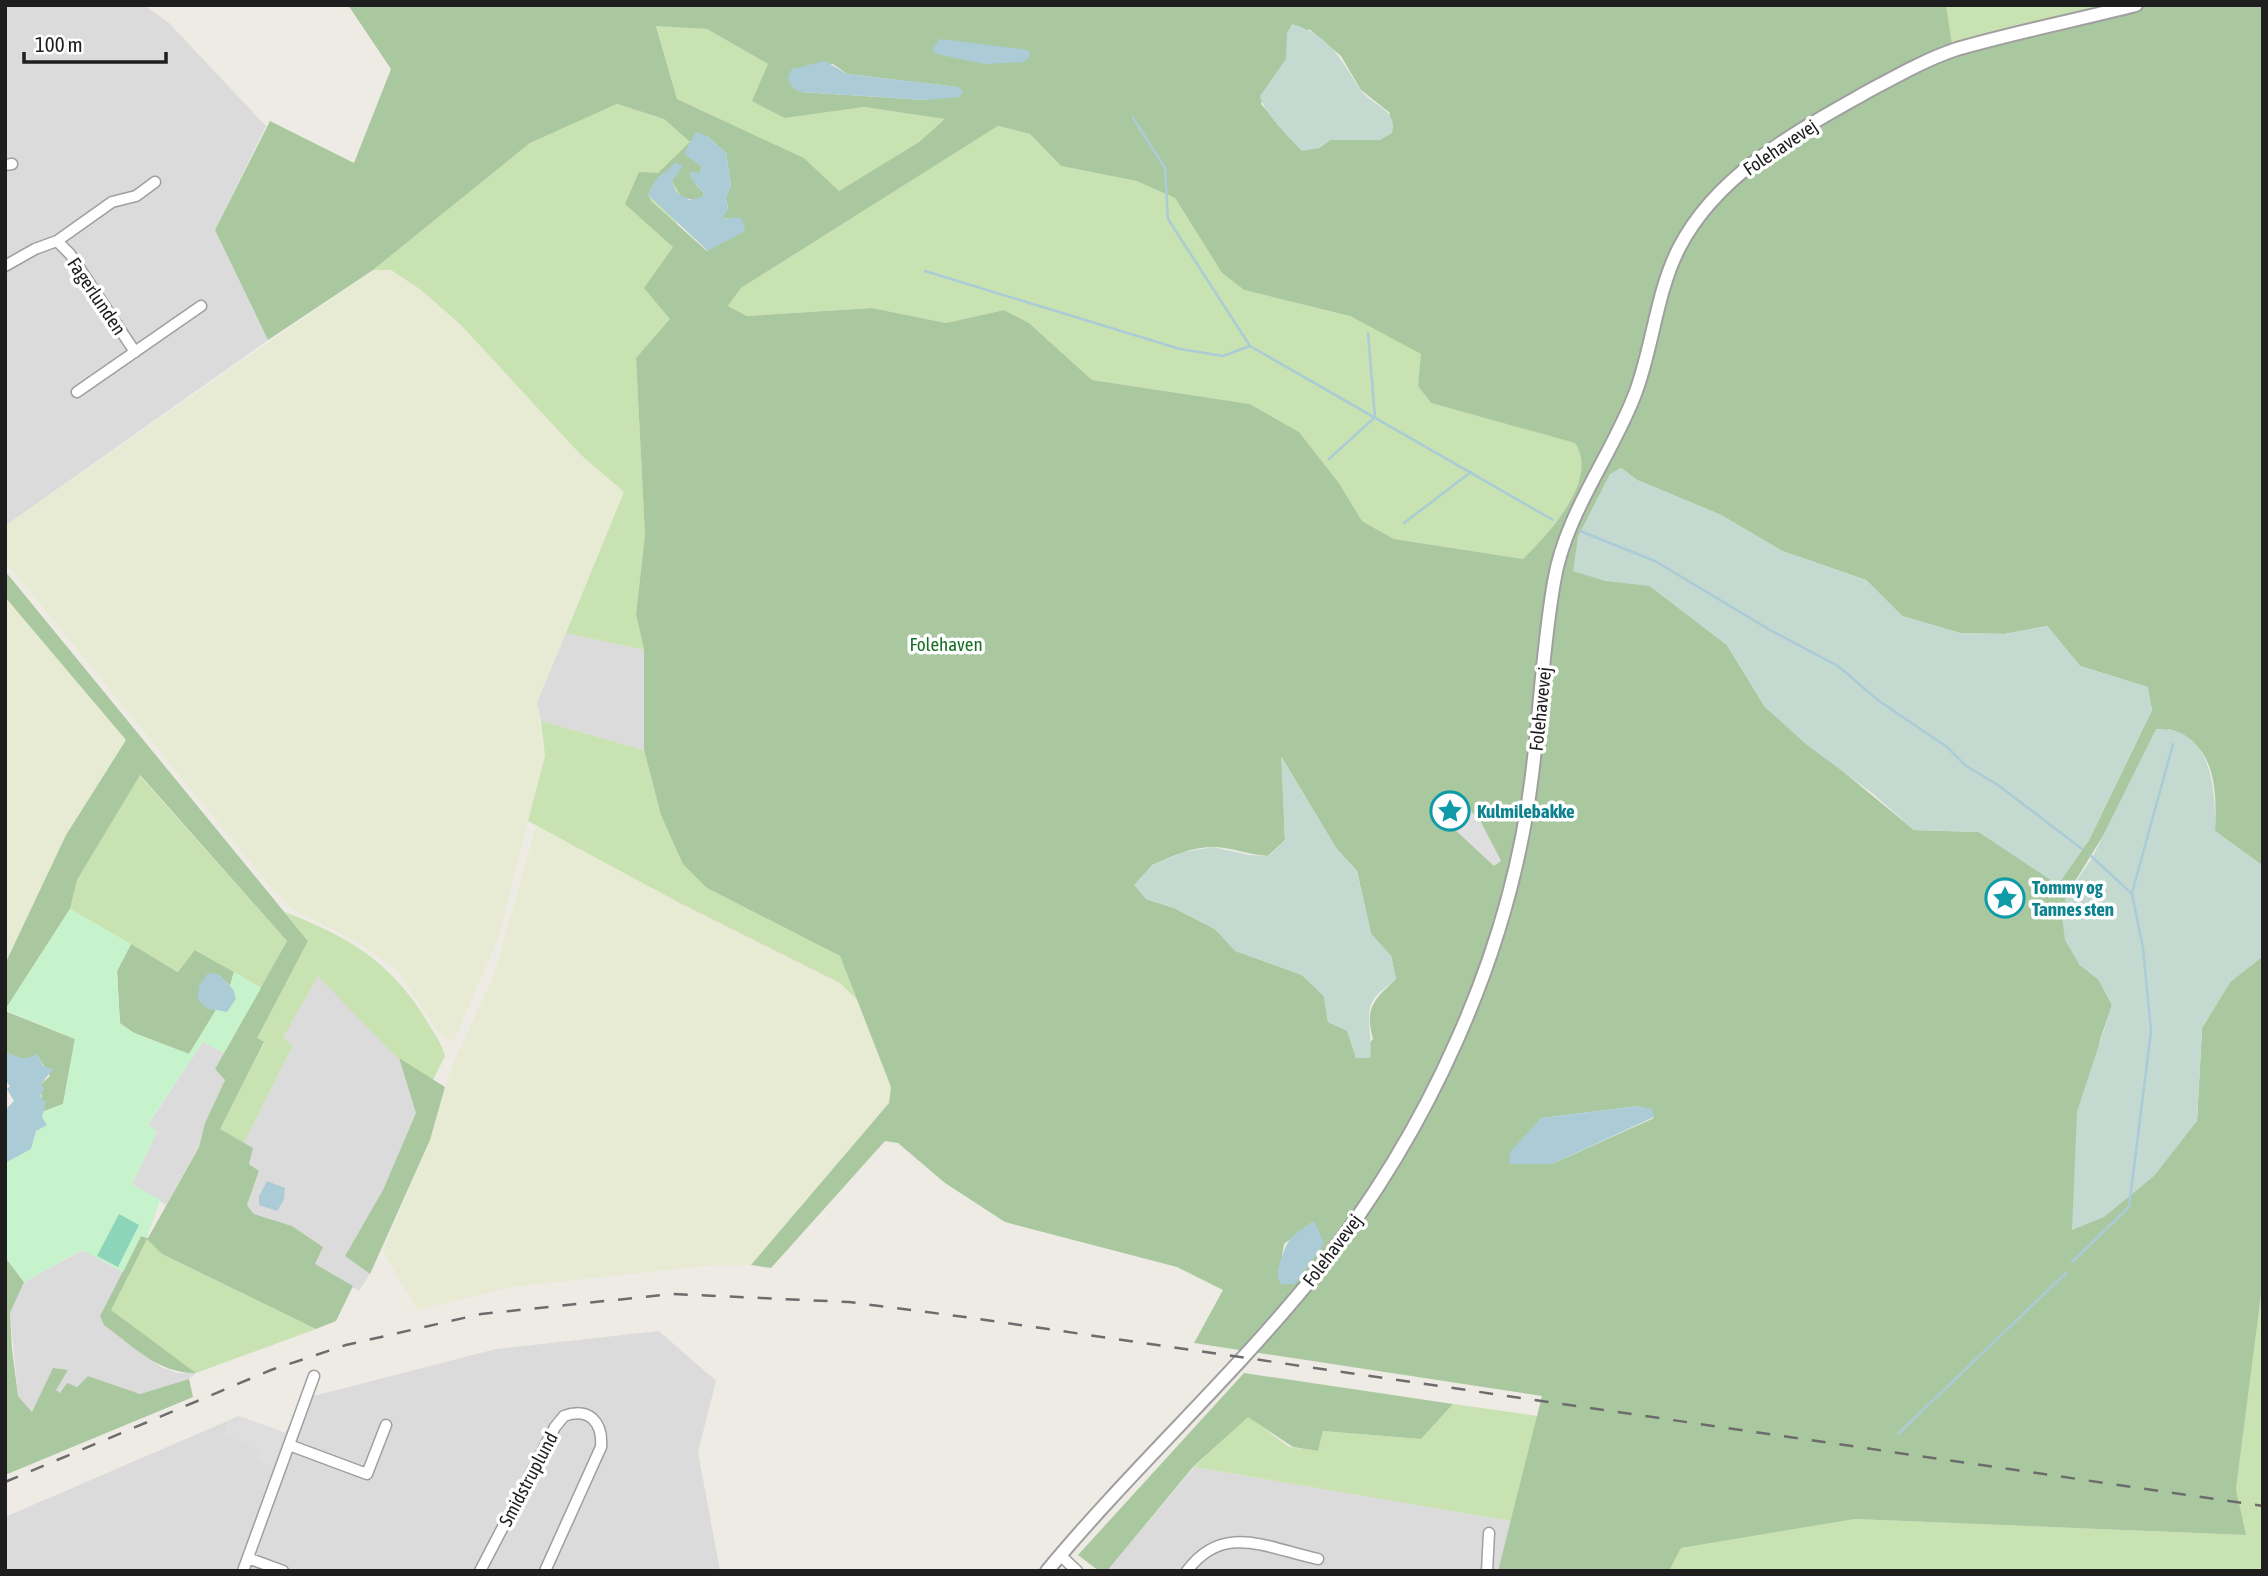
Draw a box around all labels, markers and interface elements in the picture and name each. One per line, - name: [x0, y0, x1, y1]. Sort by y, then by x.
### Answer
- scale bar: [24, 21, 166, 65]
- text: 100 m: [35, 32, 83, 56]
- street label: Folehavevej: [1739, 114, 1821, 180]
- street label: Fagerlunden: [63, 253, 131, 339]
- park label: Folehaven: [909, 633, 983, 655]
- street label: Folehavevej: [1525, 666, 1555, 752]
- place icon: Kulmilebakke: [1429, 790, 1471, 832]
- place label: Kulmilebakke: [1477, 800, 1575, 822]
- place label: Tommy og Tannes sten: [2032, 876, 2114, 920]
- place icon: Tommy og Tannes sten: [1984, 877, 2026, 919]
- street label: Folehavevej: [1298, 1210, 1366, 1290]
- street label: Smidstruplund: [494, 1428, 562, 1530]

